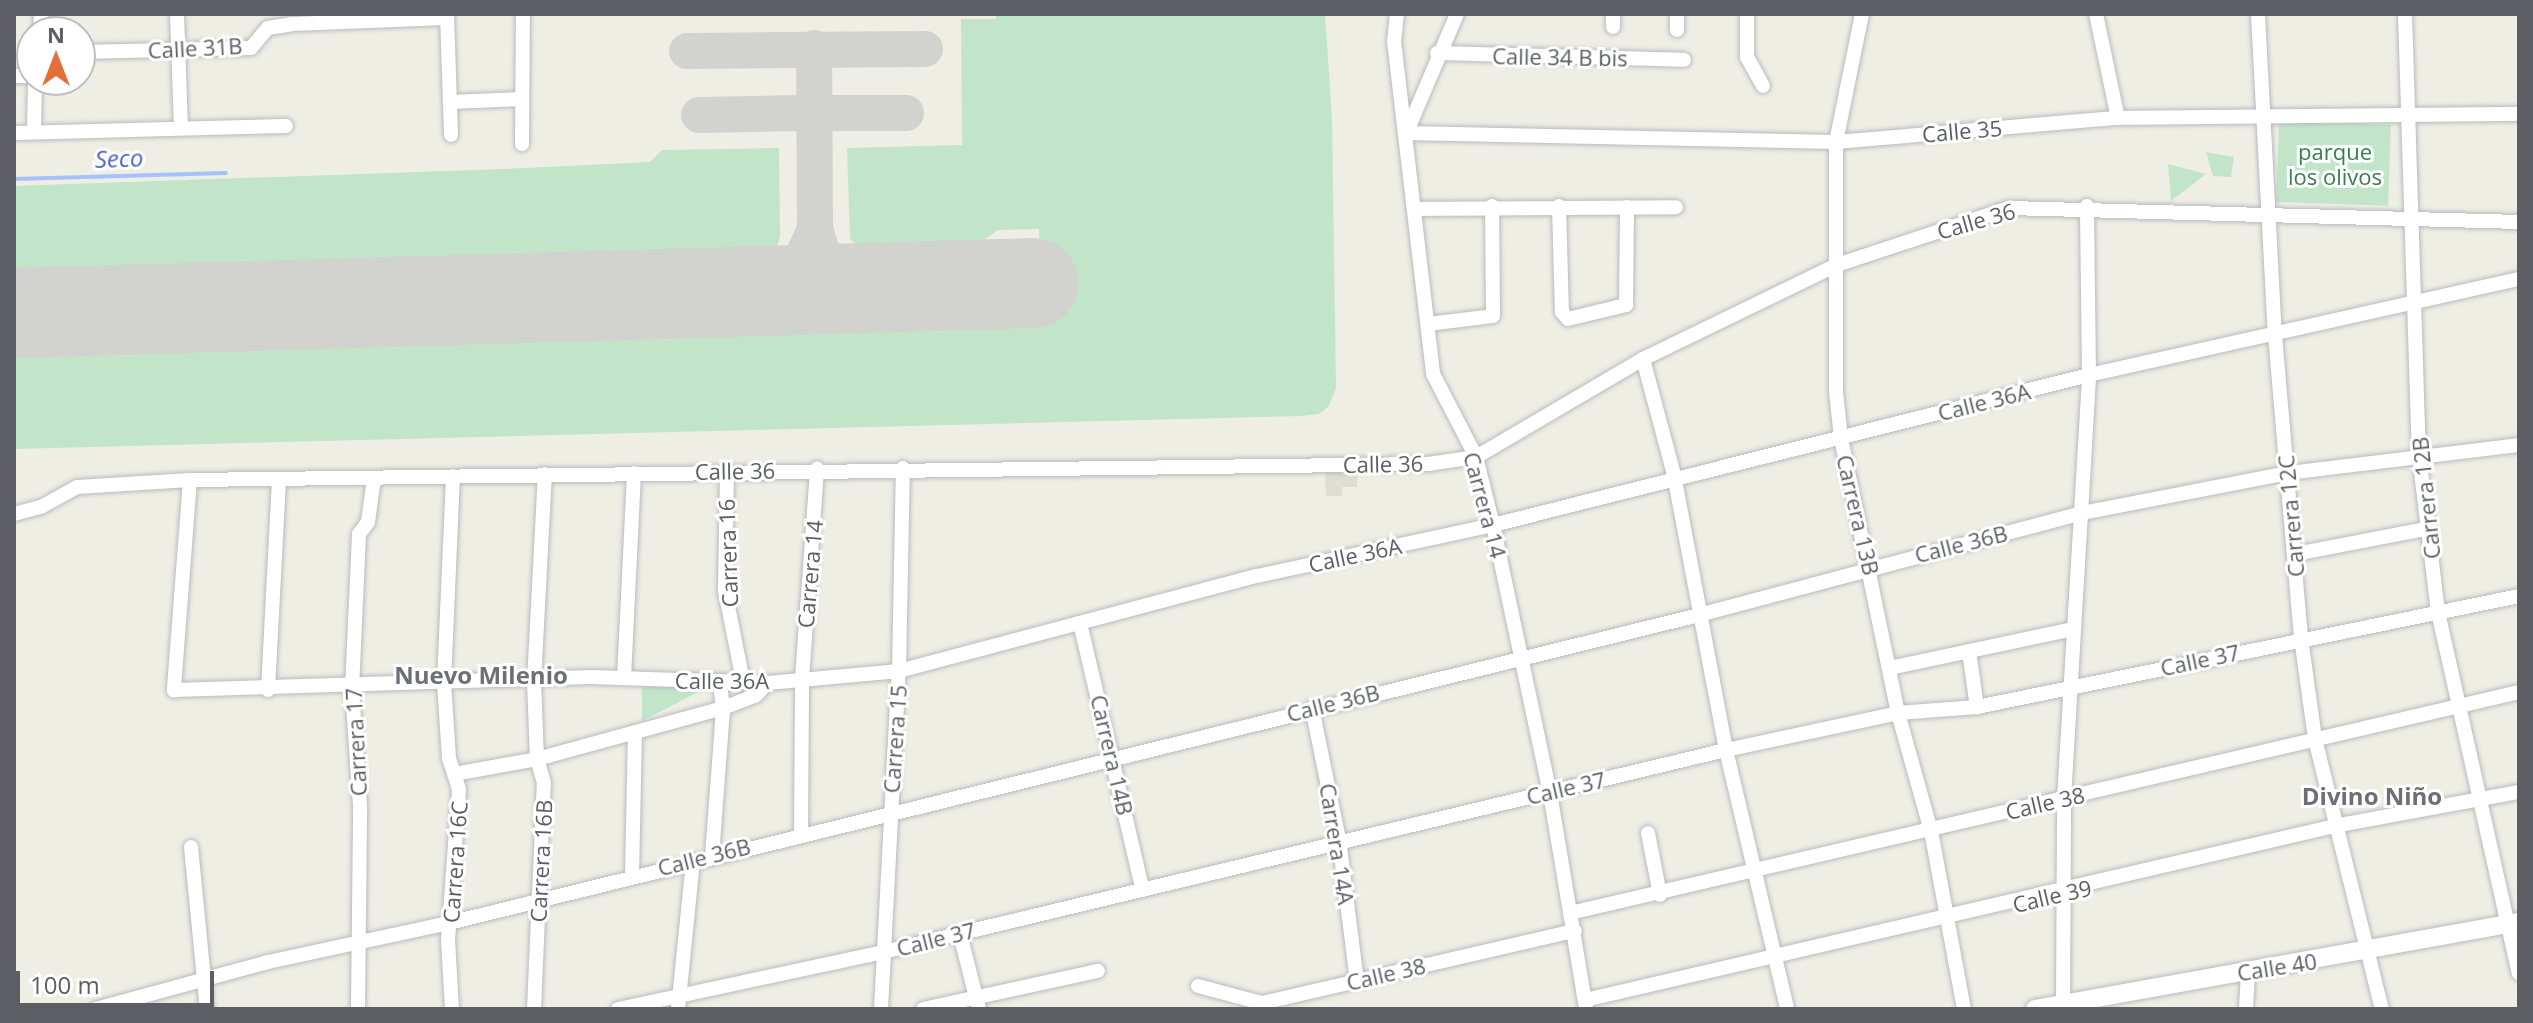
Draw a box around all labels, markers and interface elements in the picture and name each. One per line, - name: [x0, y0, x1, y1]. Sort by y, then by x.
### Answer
- north arrow: [16, 16, 96, 96]
- text: N: [47, 19, 65, 49]
- street label: Calle 31B: [147, 32, 243, 64]
- street label: Calle 34 B bis: [1492, 43, 1628, 71]
- street label: Calle 35: [1921, 114, 2003, 148]
- park label: parque los olivos: [2288, 138, 2382, 190]
- water label: Seco: [94, 143, 144, 173]
- street label: Calle 36: [1934, 197, 2018, 245]
- street label: Calle 36A: [1935, 378, 2033, 426]
- street label: Carrera 12B: [2406, 436, 2446, 560]
- street label: Carrera 14: [1458, 449, 1512, 561]
- street label: Calle 36: [1343, 450, 1423, 478]
- street label: Carrera 13B: [1831, 452, 1885, 578]
- street label: Carrera 12C: [2273, 454, 2309, 578]
- street label: Calle 36: [695, 457, 775, 485]
- street label: Carrera 16: [713, 498, 743, 608]
- street label: Carrera 14: [792, 519, 828, 629]
- street label: Calle 36B: [1912, 520, 2010, 568]
- street label: Calle 36A: [1306, 532, 1404, 578]
- street label: Calle 37: [2158, 639, 2242, 681]
- district label: Nuevo Milenio: [394, 661, 568, 689]
- street label: Calle 36A: [675, 668, 769, 694]
- street label: Calle 36B: [1284, 679, 1382, 727]
- street label: Carrera 15: [878, 684, 912, 794]
- street label: Carrera 17: [340, 687, 372, 797]
- street label: Carrera 14B: [1085, 692, 1139, 818]
- street label: Calle 37: [1524, 766, 1608, 810]
- street label: Carrera 14A: [1314, 781, 1360, 907]
- street label: Calle 38: [2003, 781, 2087, 825]
- district label: Divino Niño: [2302, 782, 2442, 810]
- street label: Carrera 16B: [525, 799, 557, 923]
- street label: Carrera 16C: [438, 800, 472, 924]
- street label: Calle 36B: [655, 833, 753, 881]
- street label: Calle 39: [2010, 874, 2094, 918]
- street label: Calle 37: [894, 916, 978, 962]
- street label: Calle 40: [2235, 948, 2319, 986]
- street label: Calle 38: [1344, 952, 1428, 996]
- scale bar: [20, 955, 218, 1005]
- text: 100 m: [30, 968, 100, 1001]

